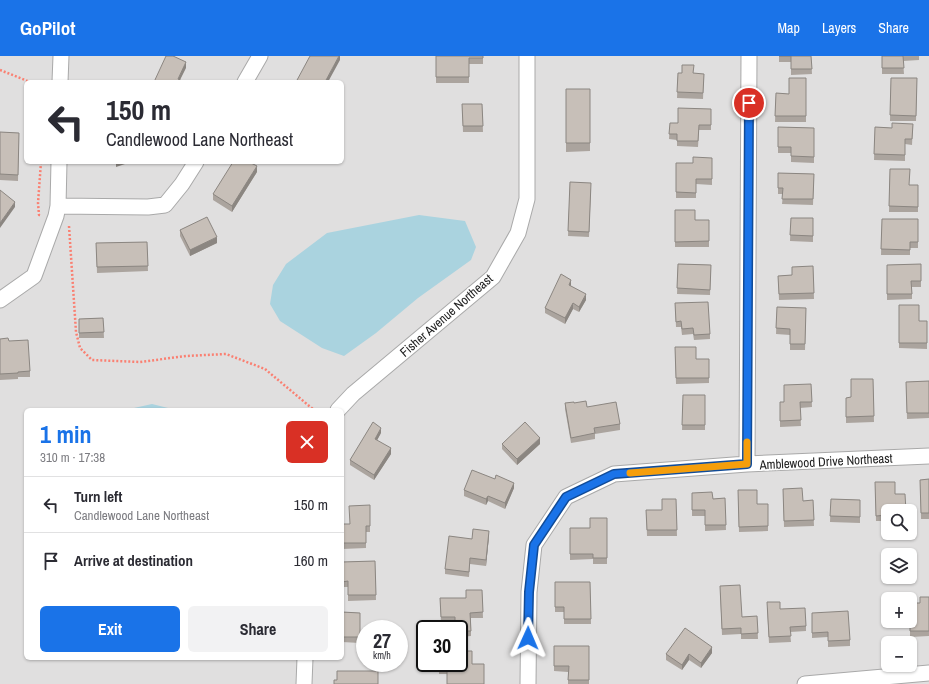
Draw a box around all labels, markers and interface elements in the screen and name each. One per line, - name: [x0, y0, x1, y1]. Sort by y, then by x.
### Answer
- text: GoPilot: [20, 15, 75, 41]
- text: Map: [778, 19, 800, 37]
- text: Layers: [822, 19, 856, 37]
- text: Share: [878, 19, 909, 37]
- pin: [732, 86, 766, 120]
- text: 150 m: [106, 91, 171, 129]
- icon: arrive: [738, 92, 760, 114]
- icon: left: [40, 96, 92, 148]
- text: Candlewood Lane Northeast: [106, 127, 293, 152]
- street label: Fisher Avenue Northeast: [396, 270, 496, 360]
- text: 1 min: [40, 418, 91, 450]
- button: close: [286, 421, 328, 463]
- text: 310 m · 17:38: [40, 449, 105, 466]
- street label: Amblewood Drive Northeast: [758, 450, 893, 474]
- text: Turn left: [74, 486, 122, 507]
- icon: left: [40, 494, 62, 516]
- text: 150 m: [294, 494, 328, 515]
- map controls: [881, 504, 917, 672]
- button: search: [881, 504, 917, 540]
- text: Candlewood Lane Northeast: [74, 507, 209, 524]
- button: layers: [881, 548, 917, 584]
- icon: arrive: [40, 550, 62, 572]
- text: Arrive at destination: [74, 550, 193, 571]
- text: 160 m: [294, 550, 328, 571]
- button: +: [881, 592, 917, 628]
- button: Exit: [40, 606, 180, 652]
- button: Share: [188, 606, 328, 652]
- position arrow: [507, 617, 549, 659]
- speed limit sign: 30: [416, 620, 468, 672]
- text: 27: [373, 627, 391, 654]
- button: −: [881, 636, 917, 672]
- text: km/h: [373, 649, 391, 662]

